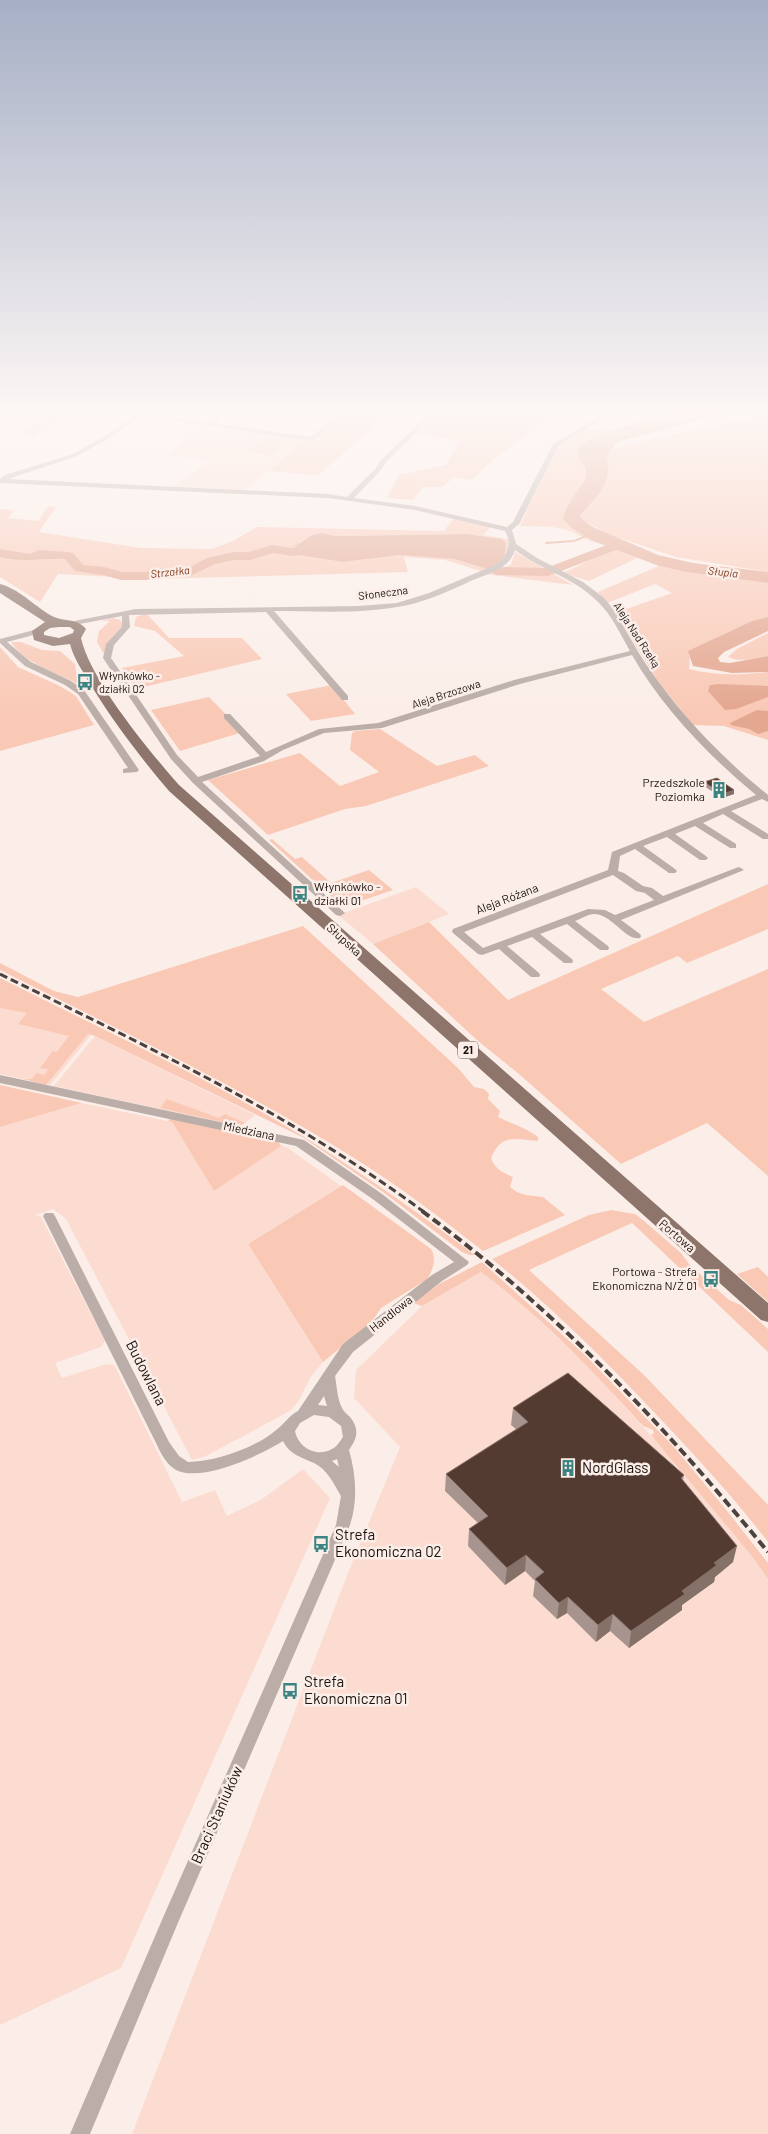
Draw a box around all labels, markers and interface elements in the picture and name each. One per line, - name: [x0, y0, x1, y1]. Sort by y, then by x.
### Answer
- water label: Strzałka: [150, 563, 190, 580]
- water label: Słupia: [707, 563, 739, 580]
- street label: Słoneczna: [357, 583, 409, 602]
- street label: Aleja Nad Rzeką: [611, 600, 664, 670]
- place label: Włynkówko - działki 02: [99, 669, 160, 695]
- bus stop icon: Włynkówko - działki 02: [75, 672, 95, 692]
- street label: Aleja Brzozowa: [410, 676, 482, 711]
- place label: Przedszkole Poziomka: [643, 775, 705, 803]
- building icon: Przedszkole Poziomka: [709, 780, 729, 800]
- place label: Włynkówko - działki 01: [314, 879, 381, 907]
- street label: Aleja Różana: [473, 880, 540, 916]
- bus stop icon: Włynkówko - działki 01: [290, 884, 310, 904]
- street label: Słupska: [324, 920, 365, 959]
- road number: 21: [458, 1042, 478, 1058]
- street label: Miedziana: [222, 1118, 276, 1142]
- street label: Portowa: [657, 1216, 699, 1255]
- place label: Portowa - Strefa Ekonomiczna N/Ż 01: [592, 1264, 697, 1292]
- bus stop icon: Portowa - Strefa Ekonomiczna N/Ż 01: [701, 1269, 721, 1289]
- street label: Handlowa: [366, 1292, 415, 1334]
- street label: Budowlana: [123, 1337, 171, 1408]
- building icon: NordGlass: [558, 1458, 578, 1478]
- place label: NordGlass: [582, 1458, 648, 1476]
- place label: Strefa Ekonomiczna 02: [335, 1525, 442, 1560]
- bus stop icon: Strefa Ekonomiczna 02: [311, 1534, 331, 1554]
- place label: Strefa Ekonomiczna 01: [304, 1672, 407, 1707]
- bus stop icon: Strefa Ekonomiczna 01: [280, 1681, 300, 1701]
- street label: Braci Staniuków: [187, 1763, 246, 1866]

